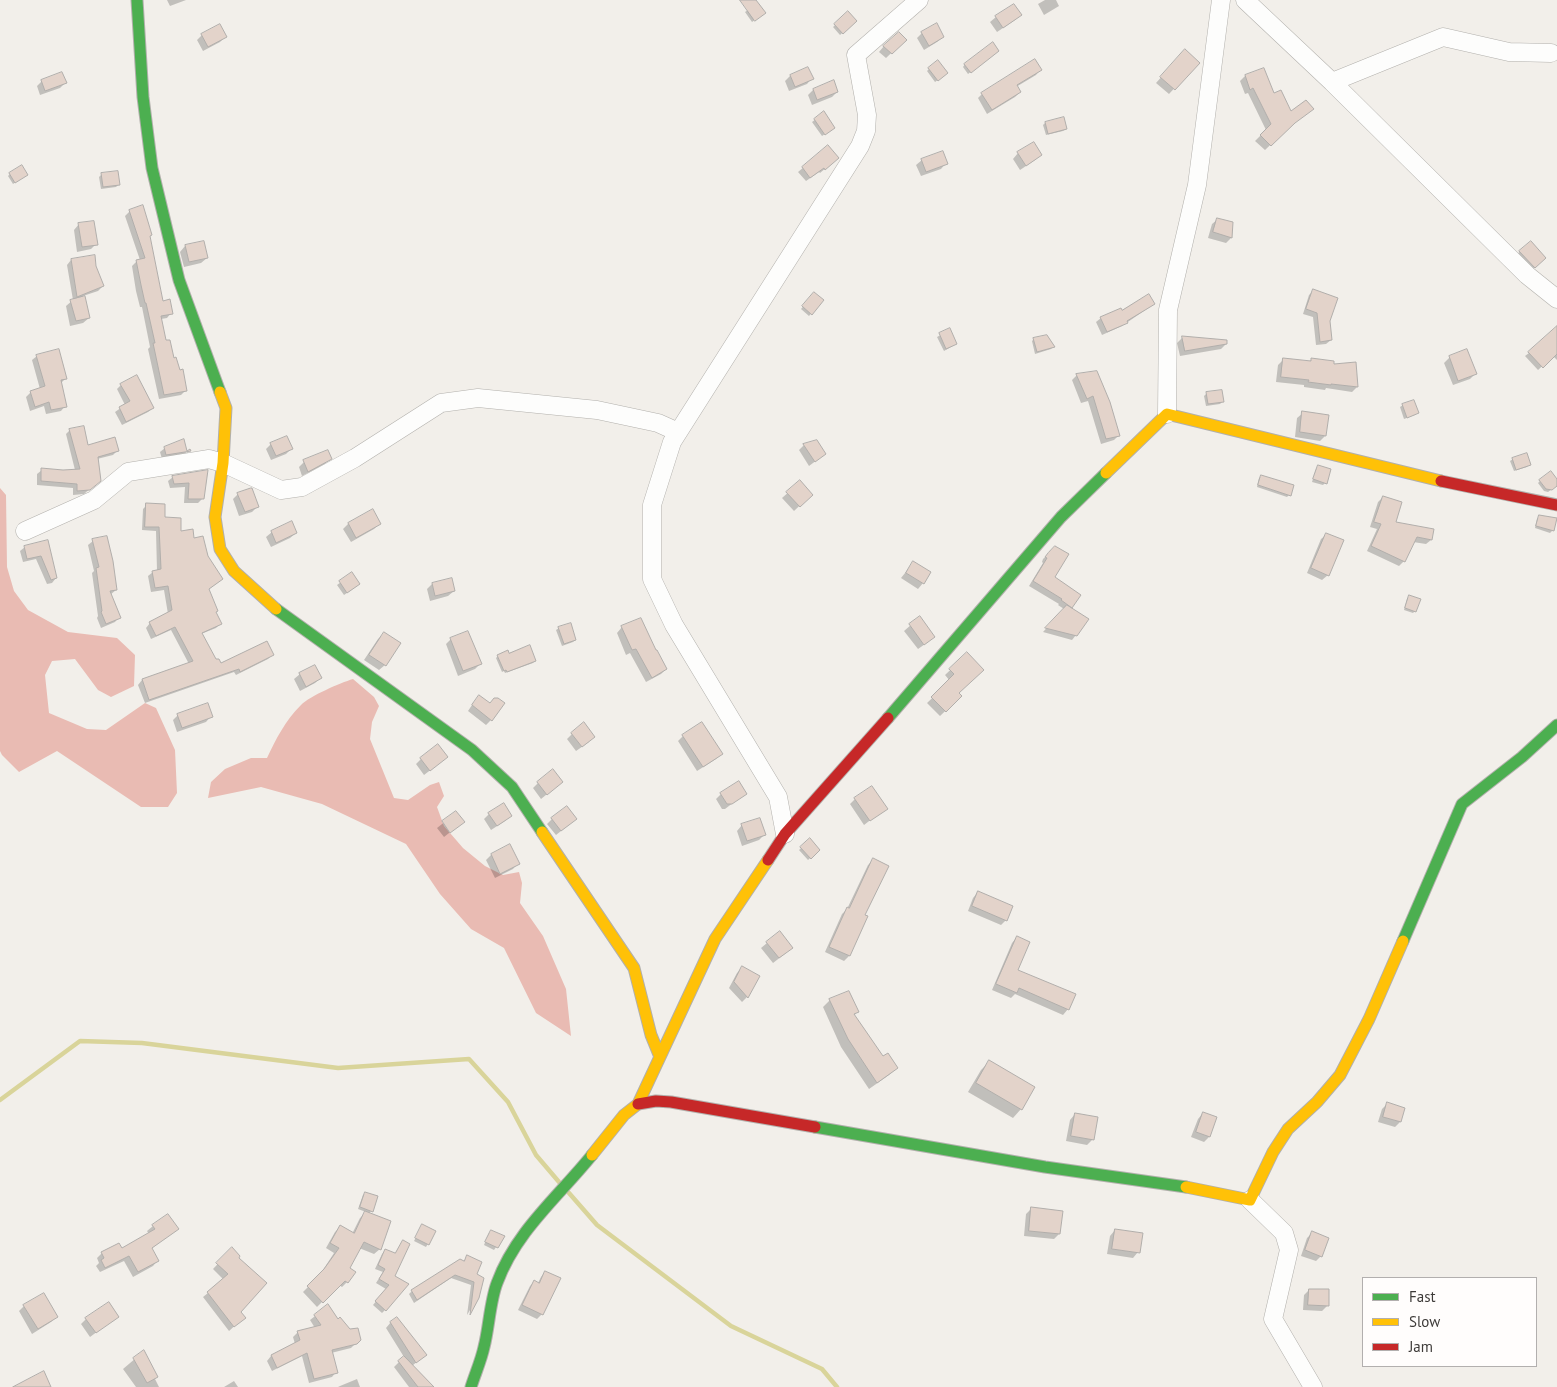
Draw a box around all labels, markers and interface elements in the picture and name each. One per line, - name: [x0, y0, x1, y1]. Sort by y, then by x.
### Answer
- legend: [1362, 1277, 1537, 1367]
- text: Fast: [1409, 1287, 1436, 1306]
- text: Slow: [1409, 1312, 1440, 1331]
- text: Jam: [1409, 1337, 1433, 1356]

